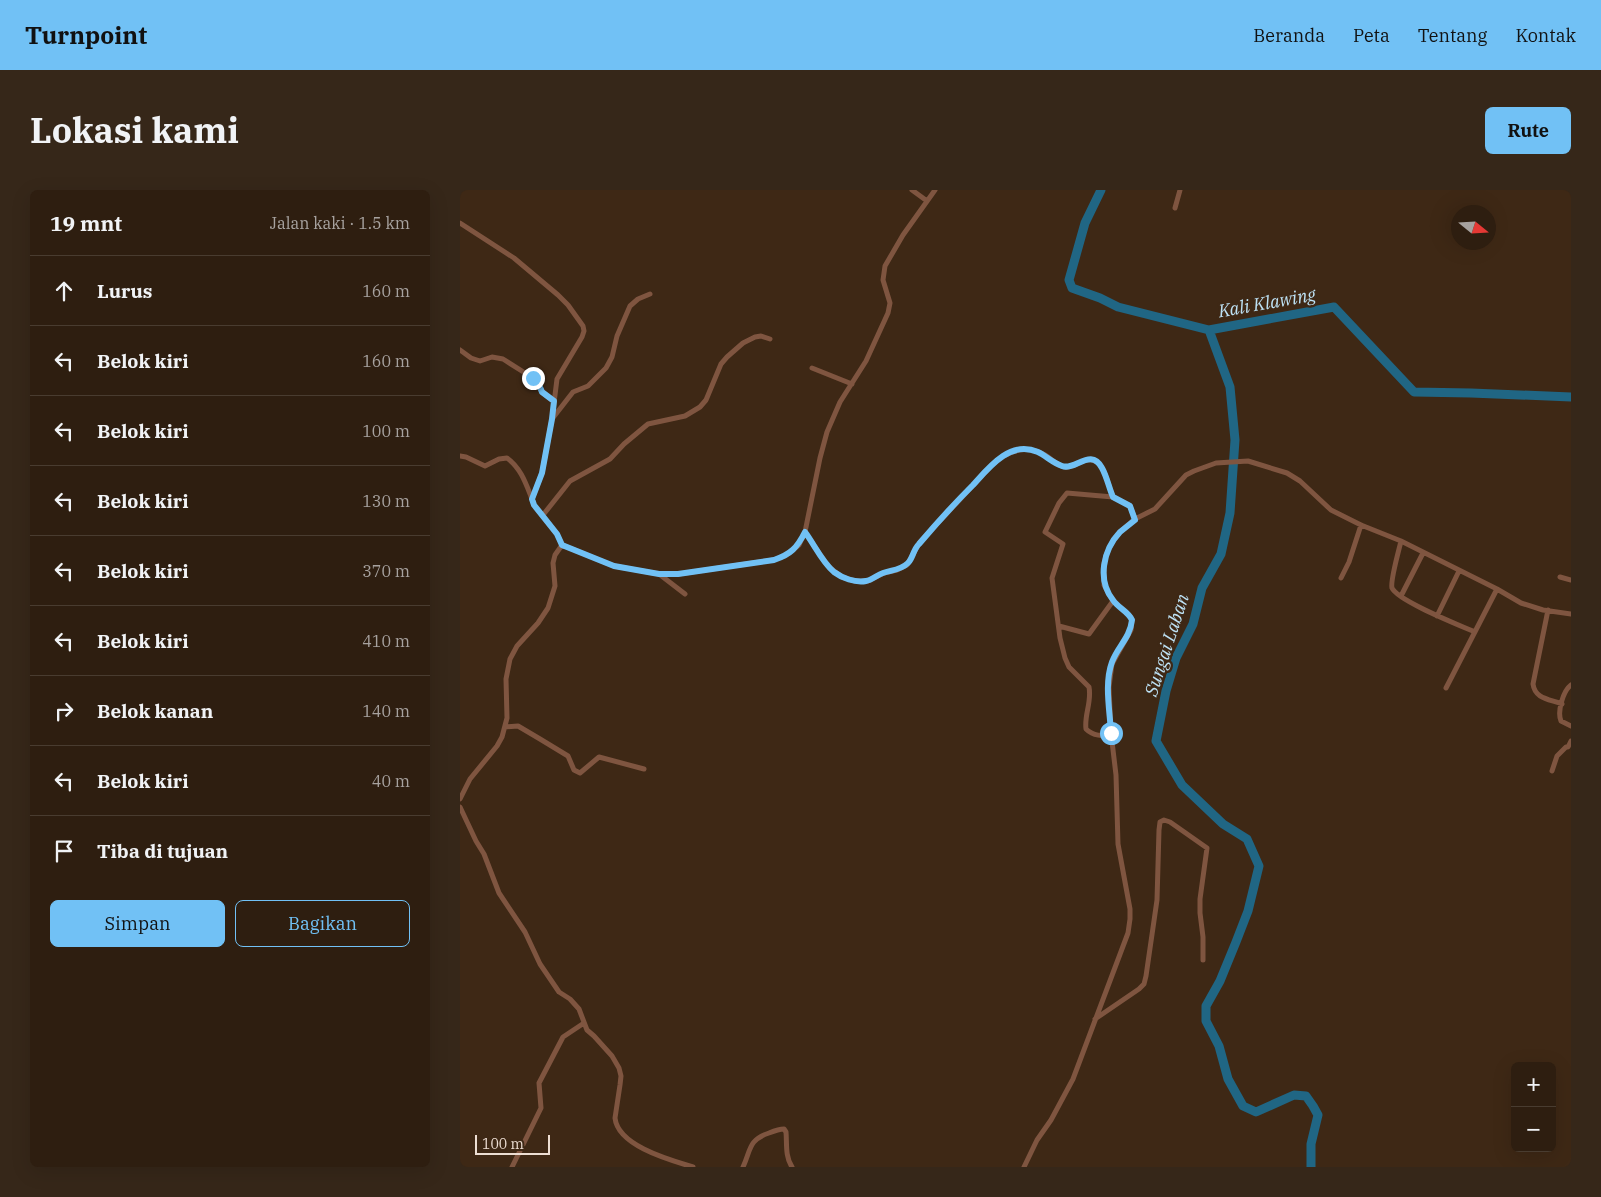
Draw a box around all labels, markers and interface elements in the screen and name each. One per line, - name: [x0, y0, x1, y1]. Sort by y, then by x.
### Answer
- text: Turnpoint: [25, 19, 147, 51]
- text: Beranda: [1253, 24, 1325, 47]
- text: Peta: [1353, 24, 1390, 47]
- text: Tentang: [1418, 24, 1487, 47]
- text: Kontak: [1515, 24, 1576, 47]
- text: Lokasi kami: [30, 107, 239, 153]
- button: Rute: [1485, 107, 1571, 154]
- north arrow: [1451, 205, 1496, 250]
- text: 19 mnt: [50, 209, 122, 237]
- text: Jalan kaki · 1.5 km: [270, 213, 410, 233]
- icon: ahead: [50, 277, 78, 305]
- text: Lurus: [97, 279, 152, 303]
- text: 160 m: [362, 281, 410, 301]
- water label: Kali Klawing: [1215, 283, 1318, 323]
- icon: left: [50, 347, 78, 375]
- text: Belok kiri: [97, 349, 189, 373]
- text: 160 m: [362, 351, 410, 371]
- route end: [522, 367, 545, 390]
- icon: left: [50, 417, 78, 445]
- text: Belok kiri: [97, 419, 189, 443]
- text: 100 m: [362, 421, 410, 441]
- icon: left: [50, 487, 78, 515]
- text: Belok kiri: [97, 489, 189, 513]
- text: 130 m: [362, 491, 410, 511]
- icon: left: [50, 557, 78, 585]
- text: Belok kiri: [97, 559, 189, 583]
- text: 370 m: [362, 561, 410, 581]
- water label: Sungai Laban: [1139, 590, 1194, 700]
- icon: left: [50, 627, 78, 655]
- text: Belok kiri: [97, 629, 189, 653]
- text: 410 m: [362, 631, 410, 651]
- icon: right: [50, 697, 78, 725]
- text: Belok kanan: [97, 699, 213, 723]
- text: 140 m: [362, 701, 410, 721]
- route start: [1100, 722, 1123, 745]
- icon: left: [50, 767, 78, 795]
- text: Belok kiri: [97, 769, 189, 793]
- text: 40 m: [372, 771, 410, 791]
- icon: arrive: [50, 837, 78, 865]
- text: Tiba di tujuan: [97, 839, 228, 863]
- button: Simpan: [50, 900, 225, 947]
- button: Bagikan: [235, 900, 410, 947]
- map controls: [1511, 1062, 1556, 1152]
- button: +: [1511, 1062, 1556, 1107]
- button: −: [1511, 1107, 1556, 1152]
- scale bar: [475, 1132, 550, 1155]
- text: 100 m: [482, 1135, 524, 1153]

